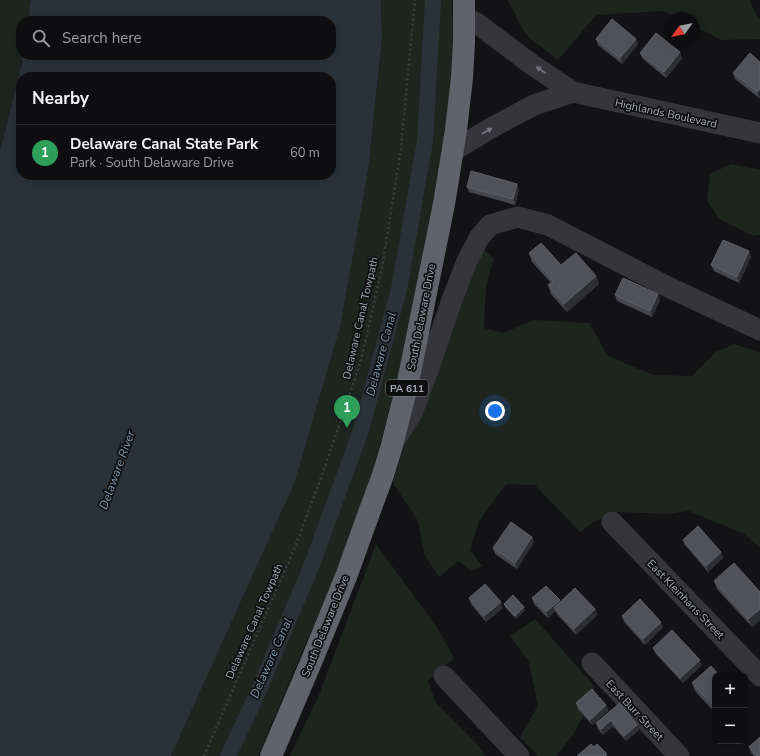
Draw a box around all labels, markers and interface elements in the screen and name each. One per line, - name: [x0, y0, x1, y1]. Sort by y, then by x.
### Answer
- north arrow: [664, 12, 700, 48]
- search box: [16, 16, 336, 60]
- icon: search: [30, 27, 52, 49]
- text: Search here: [62, 28, 142, 48]
- one-way arrow: [535, 66, 546, 74]
- text: Nearby: [32, 87, 89, 110]
- street label: Highlands Boulevard: [614, 95, 718, 132]
- one-way arrow: [481, 128, 493, 135]
- text: Delaware Canal State Park: [70, 134, 258, 154]
- text: 1: [41, 144, 49, 162]
- text: 60 m: [290, 144, 320, 162]
- text: Park · South Delaware Drive: [70, 154, 234, 172]
- street label: Delaware Canal Towpath: [339, 256, 381, 380]
- street label: South Delaware Drive: [404, 262, 439, 372]
- water label: Delaware Canal: [363, 311, 399, 397]
- road number: PA 611: [386, 380, 428, 396]
- pin: 1: [334, 395, 360, 428]
- your location: [485, 401, 505, 421]
- water label: Delaware River: [95, 428, 139, 512]
- street label: East Kleinhans Street: [644, 556, 728, 643]
- street label: Delaware Canal Towpath: [223, 561, 285, 681]
- street label: South Delaware Drive: [298, 573, 353, 679]
- water label: Delaware Canal: [247, 616, 295, 700]
- map controls: [712, 672, 748, 744]
- button: +: [712, 672, 748, 708]
- street label: East Burr Street: [602, 677, 667, 744]
- button: −: [712, 708, 748, 744]

